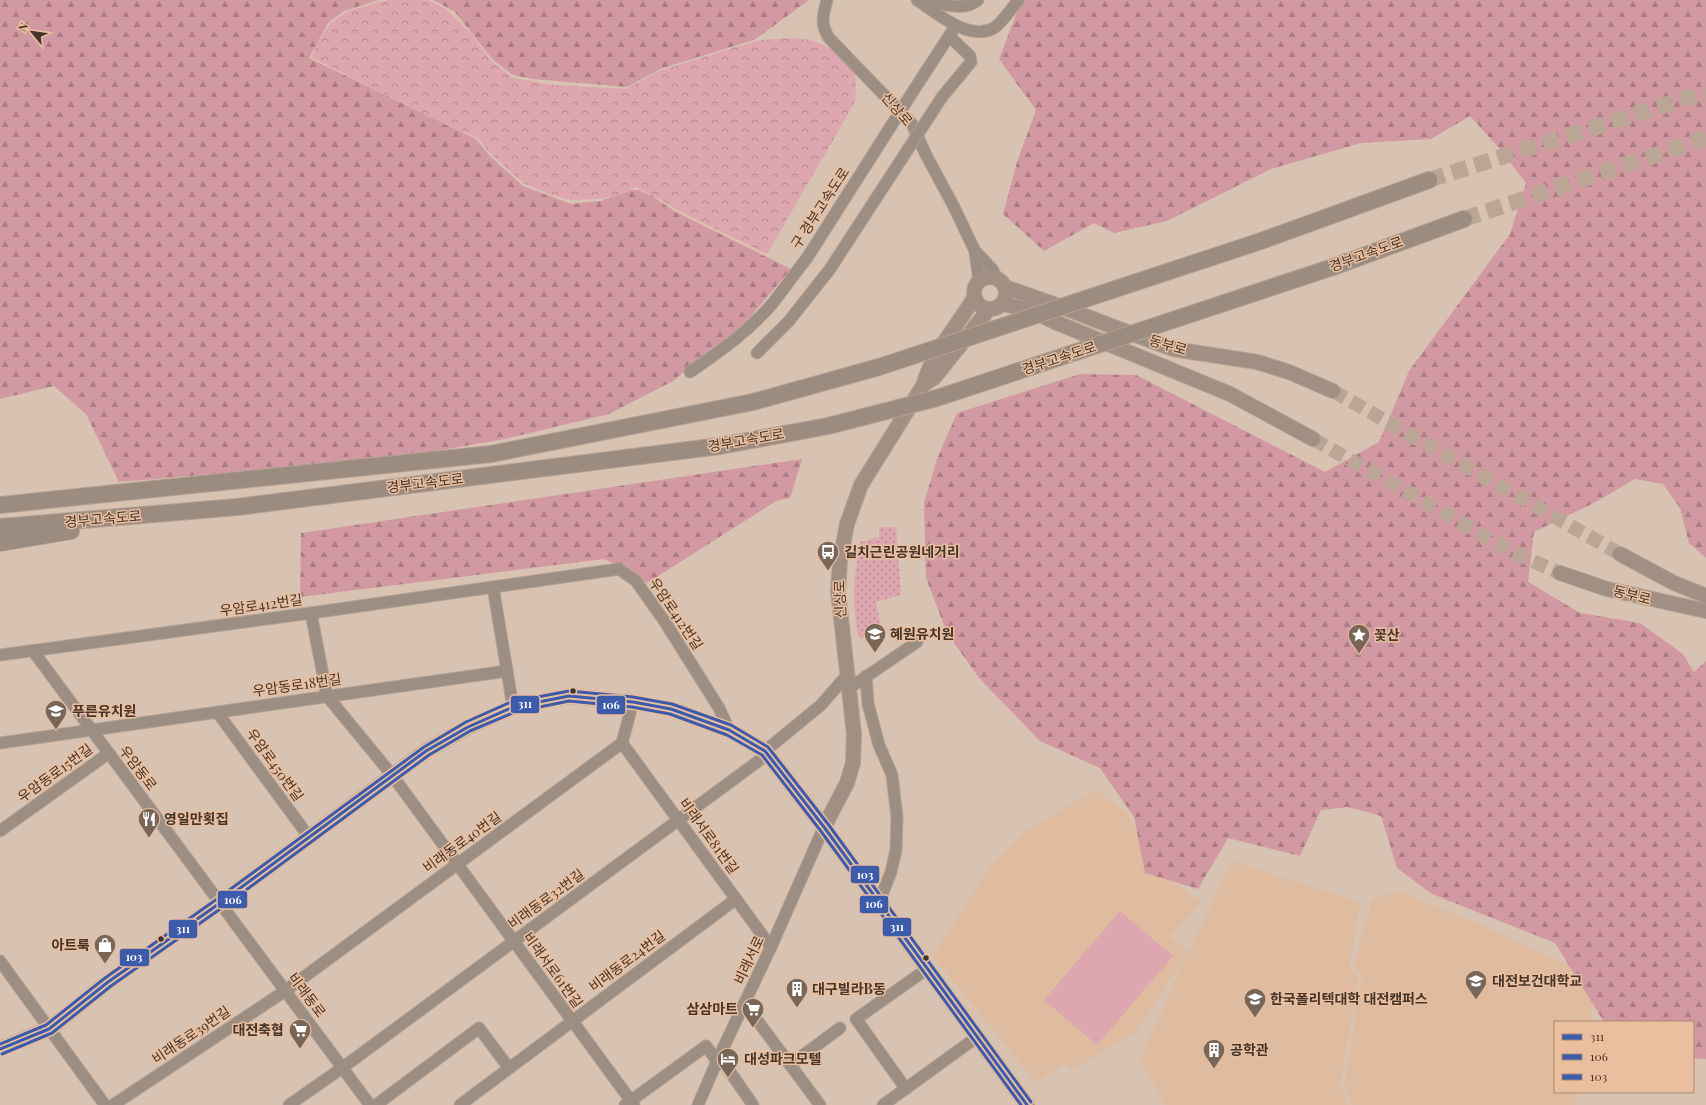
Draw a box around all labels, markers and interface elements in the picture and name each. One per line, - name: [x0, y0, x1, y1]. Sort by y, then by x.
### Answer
- north arrow: [12, 12, 52, 52]
- text: N: [14, 20, 31, 34]
- street label: 신상로: [878, 88, 917, 130]
- street label: 구 경부고속도로: [786, 163, 853, 252]
- street label: 경부고속도로: [1326, 231, 1405, 276]
- street label: 동부로: [1147, 330, 1189, 359]
- street label: 경부고속도로: [1019, 337, 1099, 379]
- street label: 경부고속도로: [706, 423, 786, 456]
- street label: 경부고속도로: [385, 468, 465, 497]
- street label: 경부고속도로: [64, 506, 142, 531]
- bus stop icon: 길치근린공원네거리: [815, 539, 841, 572]
- place label: 길치근린공원네거리: [844, 542, 960, 561]
- street label: 우암로412번길: [645, 574, 708, 654]
- street label: 신상로: [829, 579, 850, 619]
- street label: 동부로: [1611, 581, 1653, 608]
- street label: 우암로412번길: [218, 589, 303, 620]
- school or university icon: 혜원유치원: [862, 621, 888, 654]
- place icon: 꽃산: [1346, 622, 1372, 655]
- place label: 혜원유치원: [890, 624, 954, 643]
- place label: 꽃산: [1374, 625, 1400, 644]
- street label: 우암동로18번길: [251, 669, 343, 700]
- unlabelled marker: [568, 686, 578, 696]
- line badge: 311: [510, 695, 540, 714]
- line badge: 106: [596, 695, 626, 715]
- text: 311: [518, 696, 532, 711]
- text: 106: [602, 697, 620, 712]
- school or university icon: 푸른유치원: [43, 698, 69, 731]
- place label: 푸른유치원: [72, 701, 136, 720]
- street label: 우암로450번길: [243, 725, 308, 805]
- street label: 우암동로15번길: [13, 739, 96, 806]
- street label: 우암동로: [115, 741, 162, 794]
- street label: 비래서로81번길: [675, 794, 743, 878]
- restaurant icon: 영일만횟집: [136, 806, 162, 839]
- street label: 비래동로40번길: [419, 807, 505, 876]
- place label: 영일만횟집: [164, 809, 228, 828]
- street label: 비래동로32번길: [504, 864, 588, 933]
- line badge: 103: [850, 865, 880, 884]
- text: 103: [857, 867, 873, 882]
- line badge: 106: [217, 890, 248, 909]
- text: 106: [224, 892, 242, 907]
- line badge: 106: [859, 895, 889, 914]
- text: 106: [865, 896, 883, 911]
- line badge: 311: [882, 917, 912, 937]
- line badge: 311: [168, 919, 198, 939]
- text: 311: [890, 919, 904, 934]
- text: 311: [176, 921, 190, 936]
- street label: 비래동로24번길: [585, 926, 669, 996]
- street label: 비래서로61번길: [519, 928, 587, 1012]
- shop icon: 아트룩: [92, 932, 118, 965]
- street label: 비래서로: [729, 932, 768, 987]
- unlabelled marker: [156, 934, 166, 944]
- place label: 아트룩: [51, 935, 90, 954]
- line badge: 103: [119, 948, 150, 967]
- text: 103: [126, 949, 142, 964]
- unlabelled marker: [921, 953, 931, 963]
- street label: 비래동로: [284, 968, 331, 1021]
- school or university icon: 대전보건대학교: [1463, 968, 1489, 1001]
- place label: 대전보건대학교: [1492, 971, 1582, 990]
- building icon: 대구빌라B동: [784, 976, 810, 1009]
- place label: 대구빌라B동: [812, 979, 886, 998]
- school or university icon: 한국폴리텍대학 대전캠퍼스: [1242, 986, 1268, 1019]
- place label: 한국폴리텍대학 대전캠퍼스: [1270, 989, 1428, 1008]
- supermarket icon: 삼삼마트: [740, 996, 766, 1029]
- place label: 삼삼마트: [686, 999, 738, 1018]
- street label: 비래동로39번길: [148, 1001, 234, 1068]
- supermarket icon: 대전축협: [287, 1017, 313, 1050]
- place label: 대전축협: [232, 1020, 284, 1039]
- legend: [1554, 1021, 1694, 1093]
- text: 311: [1590, 1028, 1605, 1044]
- building icon: 공학관: [1201, 1037, 1227, 1070]
- place label: 공학관: [1230, 1040, 1269, 1059]
- hotel icon: 대성파크모텔: [715, 1046, 741, 1079]
- text: 106: [1590, 1048, 1608, 1064]
- place label: 대성파크모텔: [744, 1049, 821, 1068]
- text: 103: [1590, 1068, 1607, 1084]

